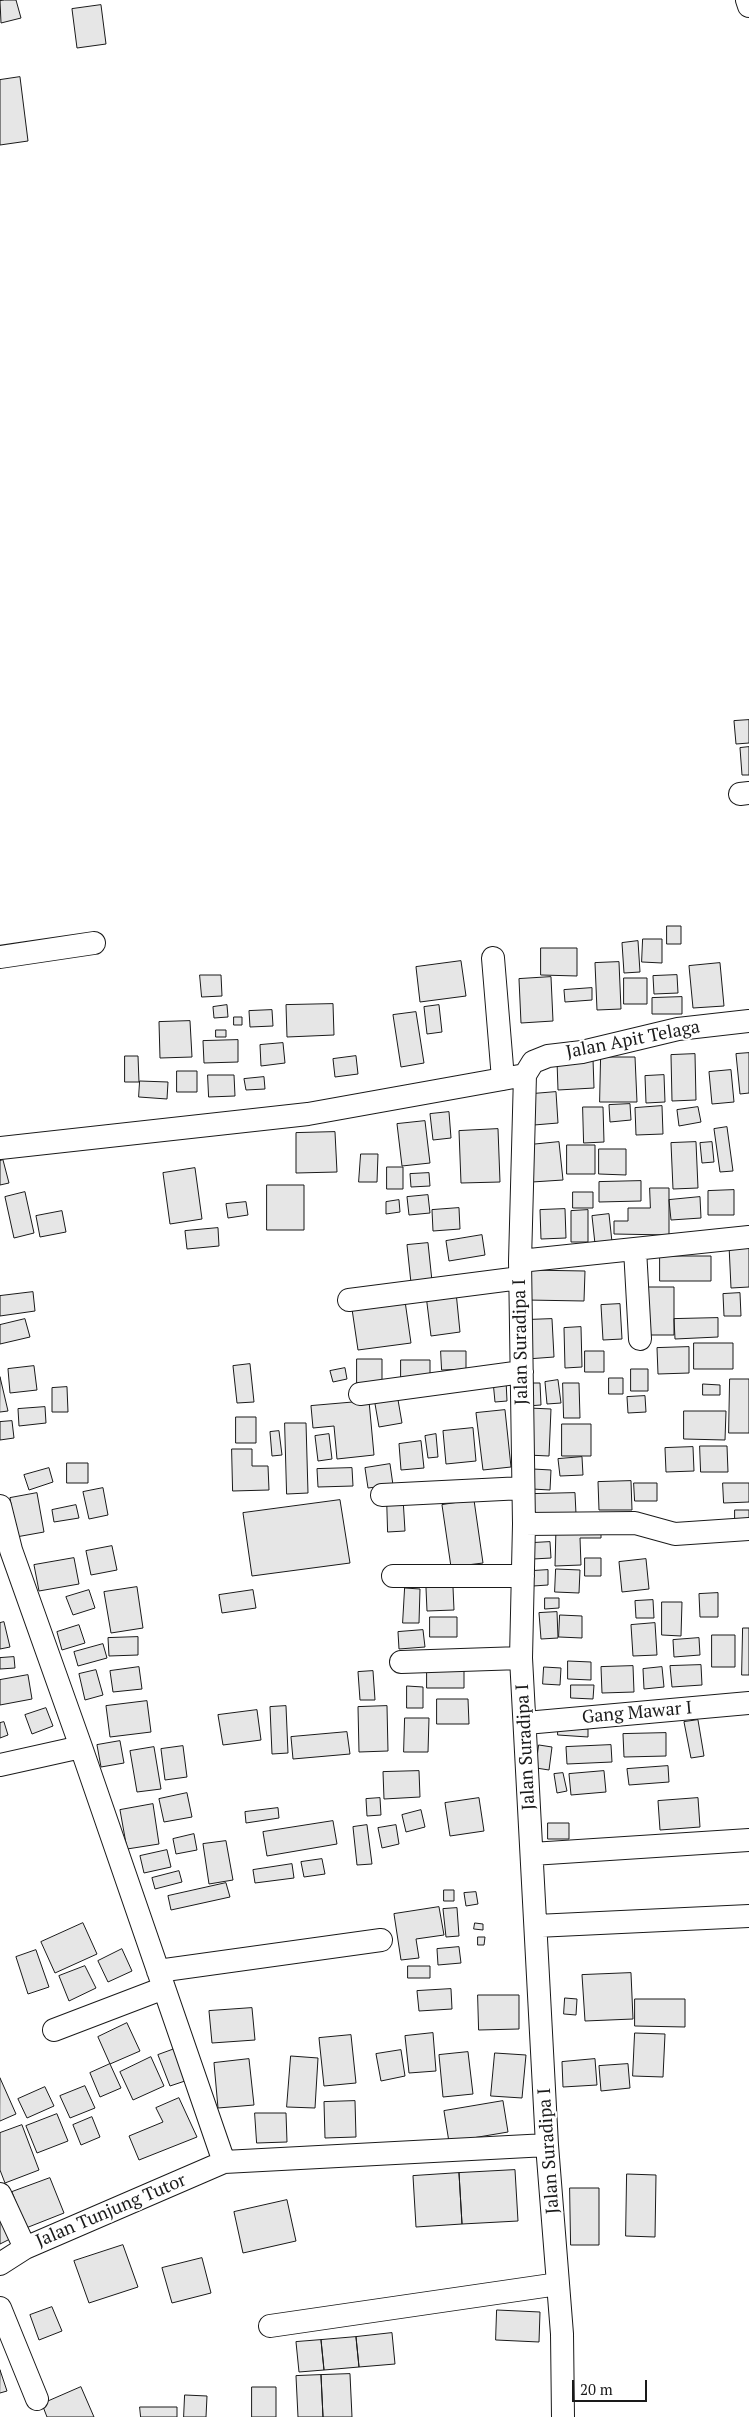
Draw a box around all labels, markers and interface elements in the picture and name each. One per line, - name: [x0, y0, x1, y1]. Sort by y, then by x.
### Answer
- street label: Jalan Apit Telaga: [564, 1016, 702, 1064]
- street label: Jalan Suradipa I: [509, 1279, 533, 1405]
- street label: Jalan Suradipa I: [512, 1683, 540, 1811]
- street label: Gang Mawar I: [581, 1697, 693, 1729]
- street label: Jalan Suradipa I: [534, 2087, 564, 2215]
- street label: Jalan Tunjung Tutor: [33, 2170, 189, 2252]
- scale bar: [574, 2370, 649, 2402]
- text: 20 m: [580, 2379, 613, 2399]

